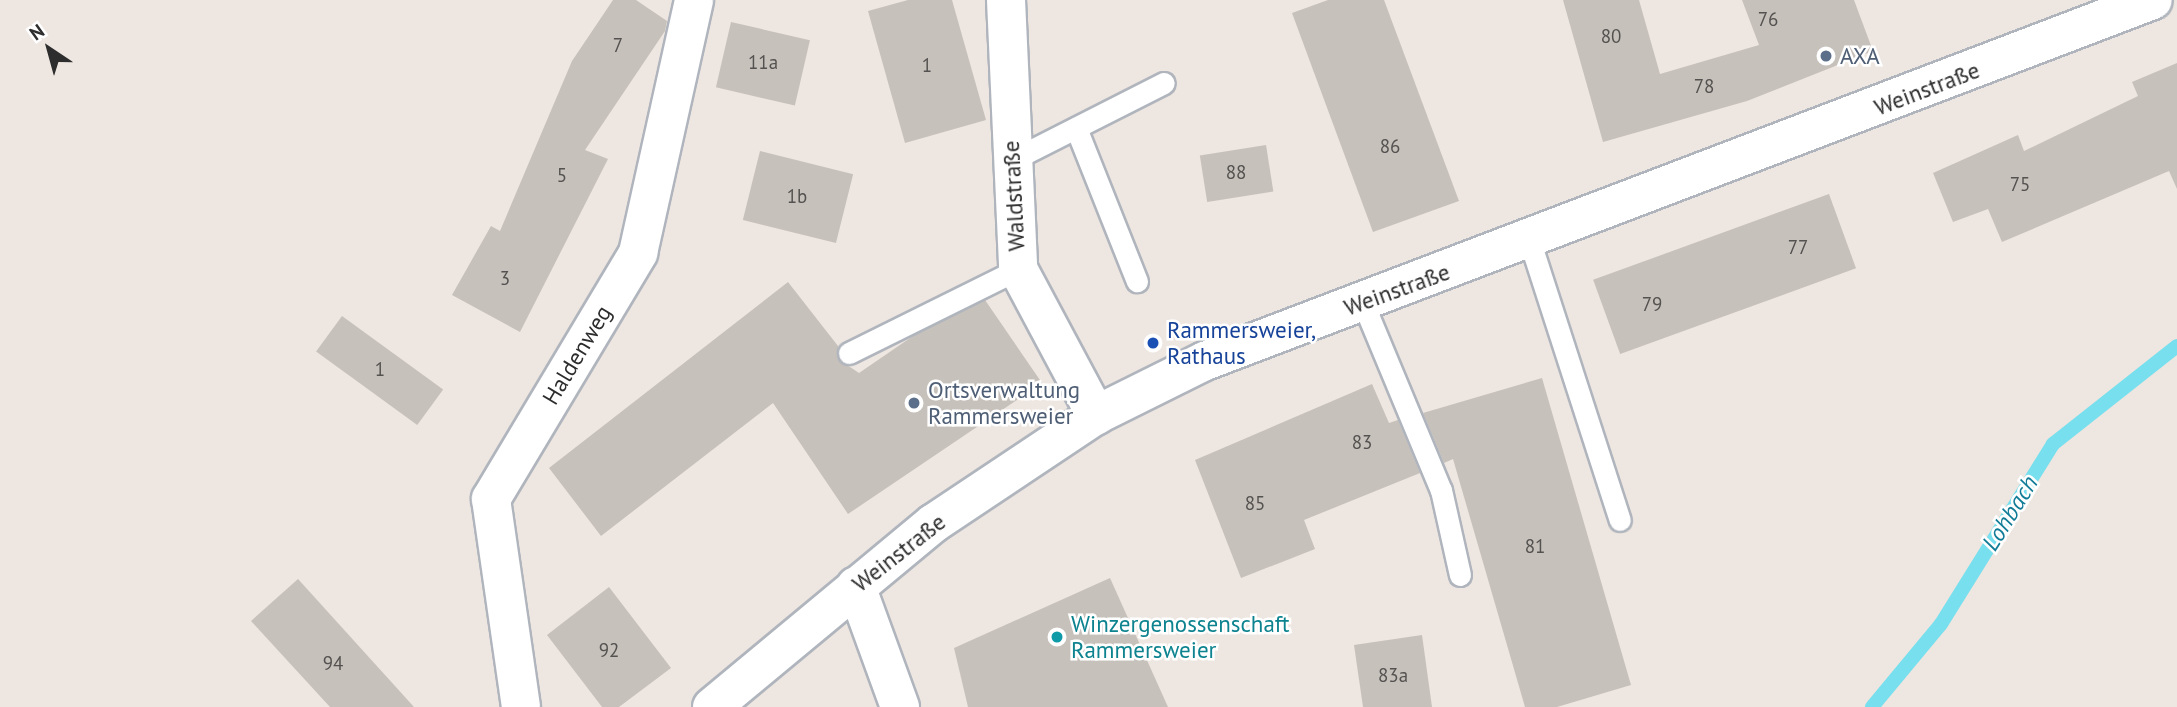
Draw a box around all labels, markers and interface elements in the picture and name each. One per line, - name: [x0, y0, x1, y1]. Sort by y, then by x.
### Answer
- house number: 76: [1758, 9, 1778, 31]
- north arrow: [14, 14, 84, 84]
- text: N: [25, 19, 49, 45]
- house number: 80: [1601, 26, 1621, 48]
- house number: 7: [613, 35, 623, 57]
- place label: AXA: [1840, 42, 1880, 70]
- marker: AXA: [1818, 48, 1834, 64]
- house number: 11a: [748, 52, 778, 74]
- house number: 1: [922, 55, 932, 77]
- street label: Weinstraße: [1870, 56, 1984, 122]
- house number: 78: [1694, 76, 1714, 98]
- house number: 86: [1380, 136, 1400, 158]
- street label: Waldstraße: [997, 140, 1031, 252]
- house number: 88: [1226, 162, 1246, 184]
- house number: 5: [557, 165, 567, 187]
- house number: 75: [2010, 174, 2030, 196]
- house number: 1b: [787, 186, 807, 208]
- house number: 77: [1788, 237, 1808, 259]
- street label: Weinstraße: [1340, 258, 1454, 322]
- house number: 3: [500, 268, 510, 290]
- house number: 79: [1642, 294, 1662, 316]
- street label: Haldenweg: [537, 300, 617, 410]
- place label: Rammersweier, Rathaus: [1167, 316, 1316, 370]
- marker: Rammersweier, Rathaus: [1145, 335, 1161, 351]
- house number: 1: [375, 359, 385, 381]
- place label: Ortsverwaltung Rammersweier: [928, 376, 1080, 430]
- marker: Ortsverwaltung Rammersweier: [906, 395, 922, 411]
- house number: 83: [1352, 432, 1372, 454]
- water label: Lohbach: [1976, 470, 2044, 556]
- house number: 85: [1245, 493, 1265, 515]
- street label: Weinstraße: [847, 508, 951, 598]
- house number: 81: [1525, 536, 1545, 558]
- place label: Winzergenossenschaft Rammersweier: [1071, 610, 1290, 664]
- marker: Winzergenossenschaft Rammersweier: [1049, 629, 1065, 645]
- house number: 92: [599, 640, 619, 662]
- house number: 94: [323, 653, 343, 675]
- house number: 83a: [1378, 665, 1408, 687]

